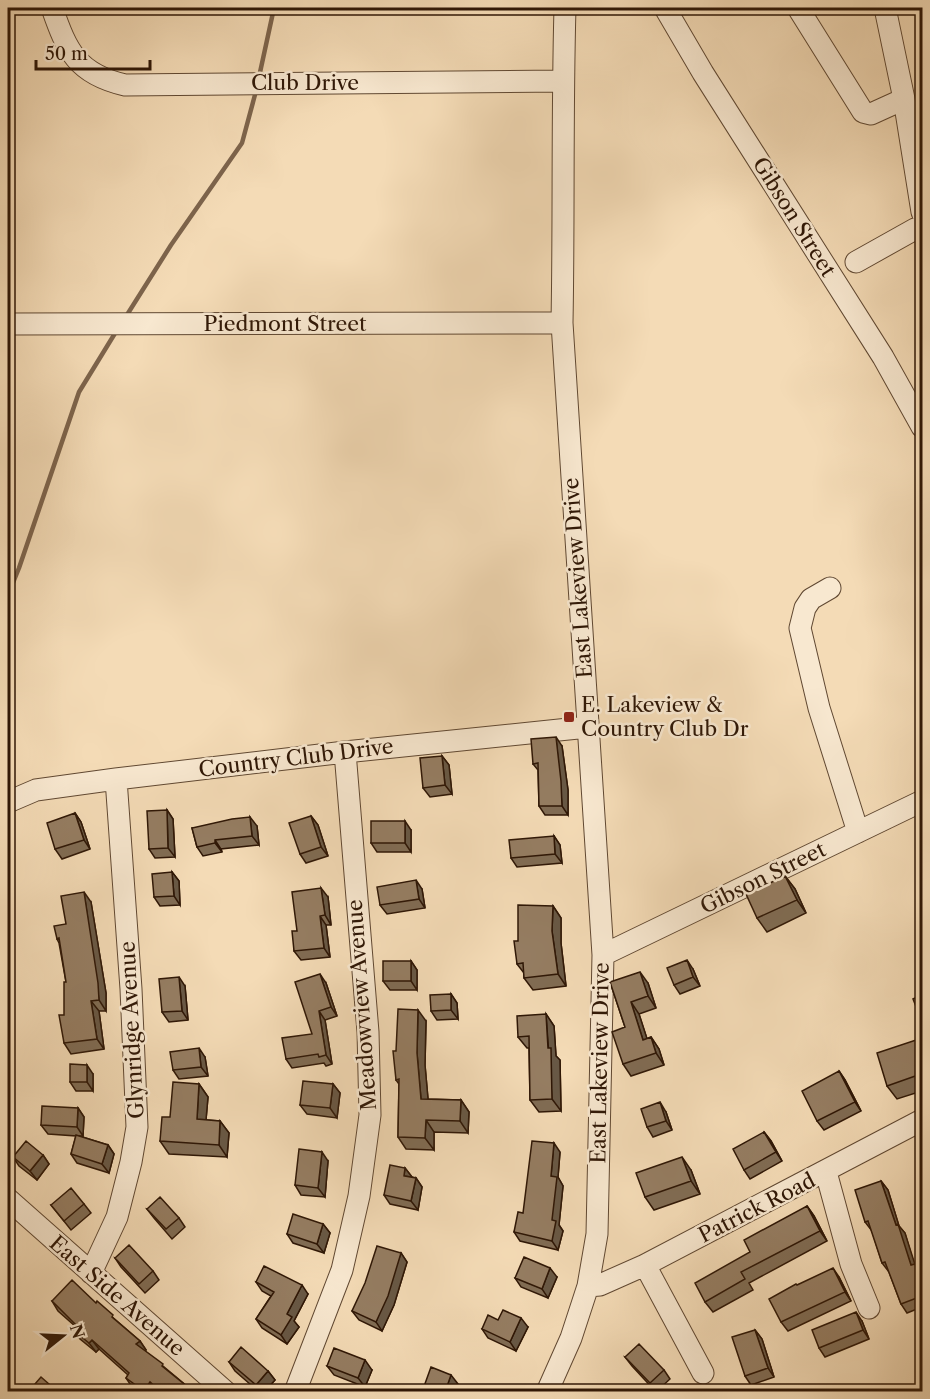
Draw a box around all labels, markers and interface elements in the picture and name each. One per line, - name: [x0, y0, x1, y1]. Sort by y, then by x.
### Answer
- scale bar: [36, 33, 150, 71]
- text: 50 m: [45, 43, 88, 65]
- street label: Club Drive: [251, 70, 359, 95]
- street label: Gibson Street: [748, 152, 841, 282]
- street label: Piedmont Street: [204, 311, 367, 336]
- street label: East Lakeview Drive: [558, 477, 597, 679]
- place label: E. Lakeview & Country Club Dr: [581, 692, 749, 741]
- marker: E. Lakeview & Country Club Dr: [562, 710, 576, 724]
- street label: Country Club Drive: [197, 733, 395, 782]
- street label: Gibson Street: [696, 836, 830, 919]
- street label: Meadowview Avenue: [342, 899, 381, 1111]
- street label: Glynridge Avenue: [114, 941, 149, 1120]
- street label: East Lakeview Drive: [585, 962, 614, 1164]
- street label: Patrick Road: [694, 1167, 819, 1248]
- street label: East Side Avenue: [45, 1230, 190, 1361]
- north arrow: [33, 1306, 93, 1366]
- text: N: [66, 1322, 89, 1341]

